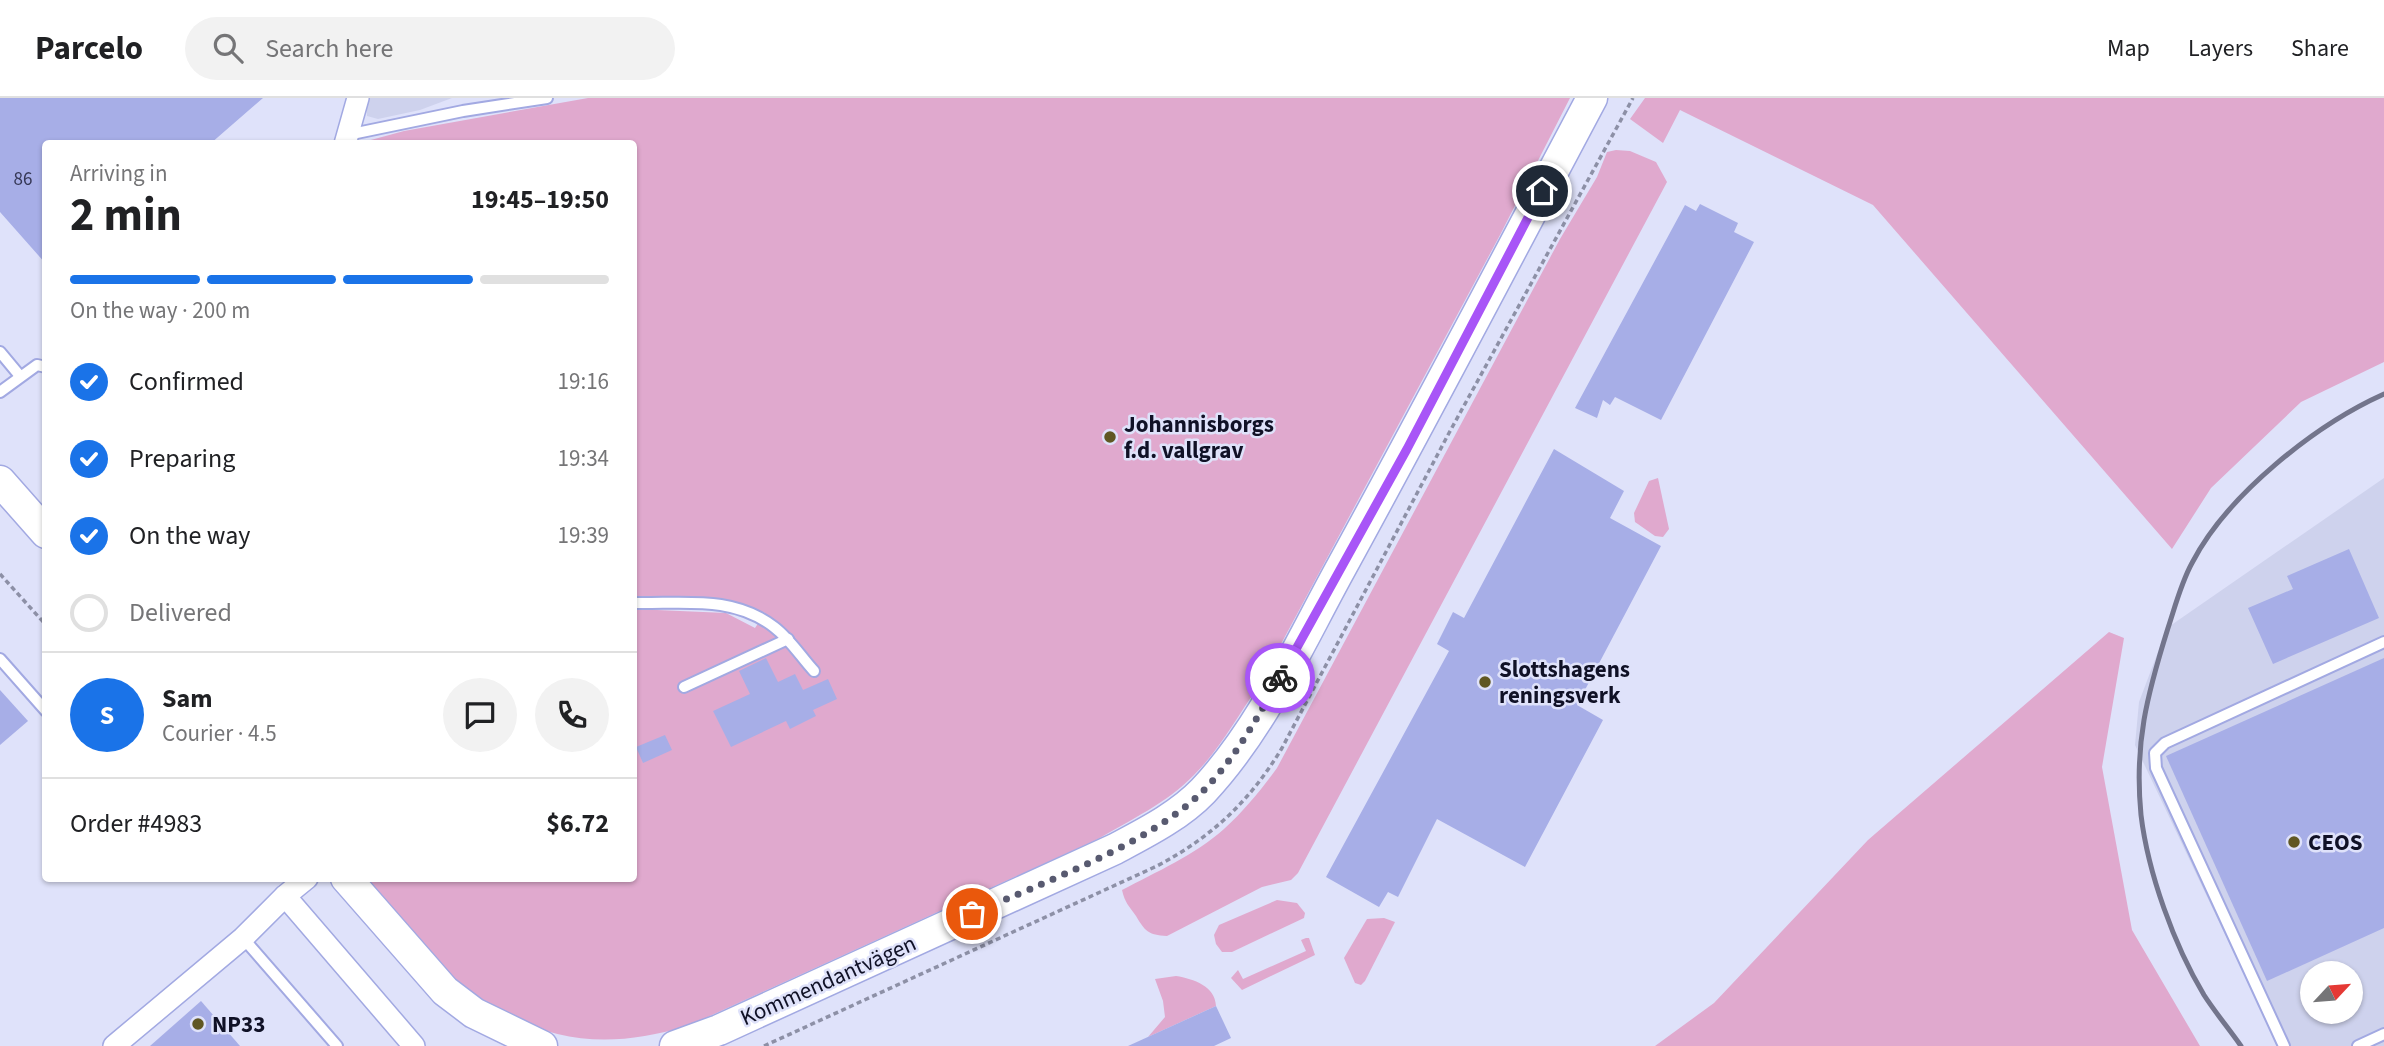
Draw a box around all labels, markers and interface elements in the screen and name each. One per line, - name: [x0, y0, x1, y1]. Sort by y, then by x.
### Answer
- search box: [185, 17, 675, 80]
- text: Parcelo: [35, 25, 143, 72]
- icon: search: [209, 29, 247, 67]
- text: Search here: [265, 30, 393, 67]
- text: Map: [2107, 31, 2150, 66]
- text: Layers: [2188, 31, 2253, 66]
- text: Share: [2291, 31, 2349, 66]
- text: Arriving in: [70, 157, 168, 190]
- pin: [1512, 161, 1572, 221]
- house number: 86: [14, 166, 32, 193]
- icon: home: [1523, 172, 1561, 210]
- text: 19:45–19:50: [471, 181, 609, 218]
- text: 2 min: [70, 183, 182, 248]
- text: On the way · 200 m: [70, 294, 250, 327]
- icon: check: [70, 363, 108, 401]
- text: Confirmed: [129, 363, 244, 400]
- text: 19:16: [558, 365, 609, 398]
- place label: Johannisborgs f.d. vallgrav: [1124, 408, 1274, 467]
- marker: Johannisborgs f.d. vallgrav: [1102, 429, 1118, 445]
- icon: check: [70, 440, 108, 478]
- text: Preparing: [129, 440, 235, 477]
- text: 19:34: [558, 442, 609, 475]
- icon: check: [70, 517, 108, 555]
- text: On the way: [129, 517, 250, 554]
- text: 19:39: [558, 519, 609, 552]
- text: Delivered: [129, 594, 232, 631]
- courier: [1245, 643, 1315, 713]
- place label: Slottshagens reningsverk: [1499, 653, 1630, 712]
- icon: bike: [1261, 659, 1299, 697]
- marker: Slottshagens reningsverk: [1477, 674, 1493, 690]
- button: chat: [443, 678, 517, 752]
- button: phone: [535, 678, 609, 752]
- text: Sam: [162, 680, 212, 717]
- text: S: [100, 697, 114, 734]
- text: Courier · 4.5: [162, 717, 277, 750]
- text: Order #4983: [70, 805, 202, 842]
- text: $6.72: [546, 805, 609, 842]
- place label: CEOS: [2308, 826, 2363, 859]
- marker: CEOS: [2286, 834, 2302, 850]
- pin: [942, 884, 1002, 944]
- icon: bag: [953, 895, 991, 933]
- street label: Kommendantvägen: [735, 927, 922, 1034]
- north arrow: [2300, 961, 2362, 1024]
- map controls: [2300, 961, 2363, 1024]
- place label: NP33: [212, 1008, 265, 1041]
- marker: NP33: [190, 1016, 206, 1032]

